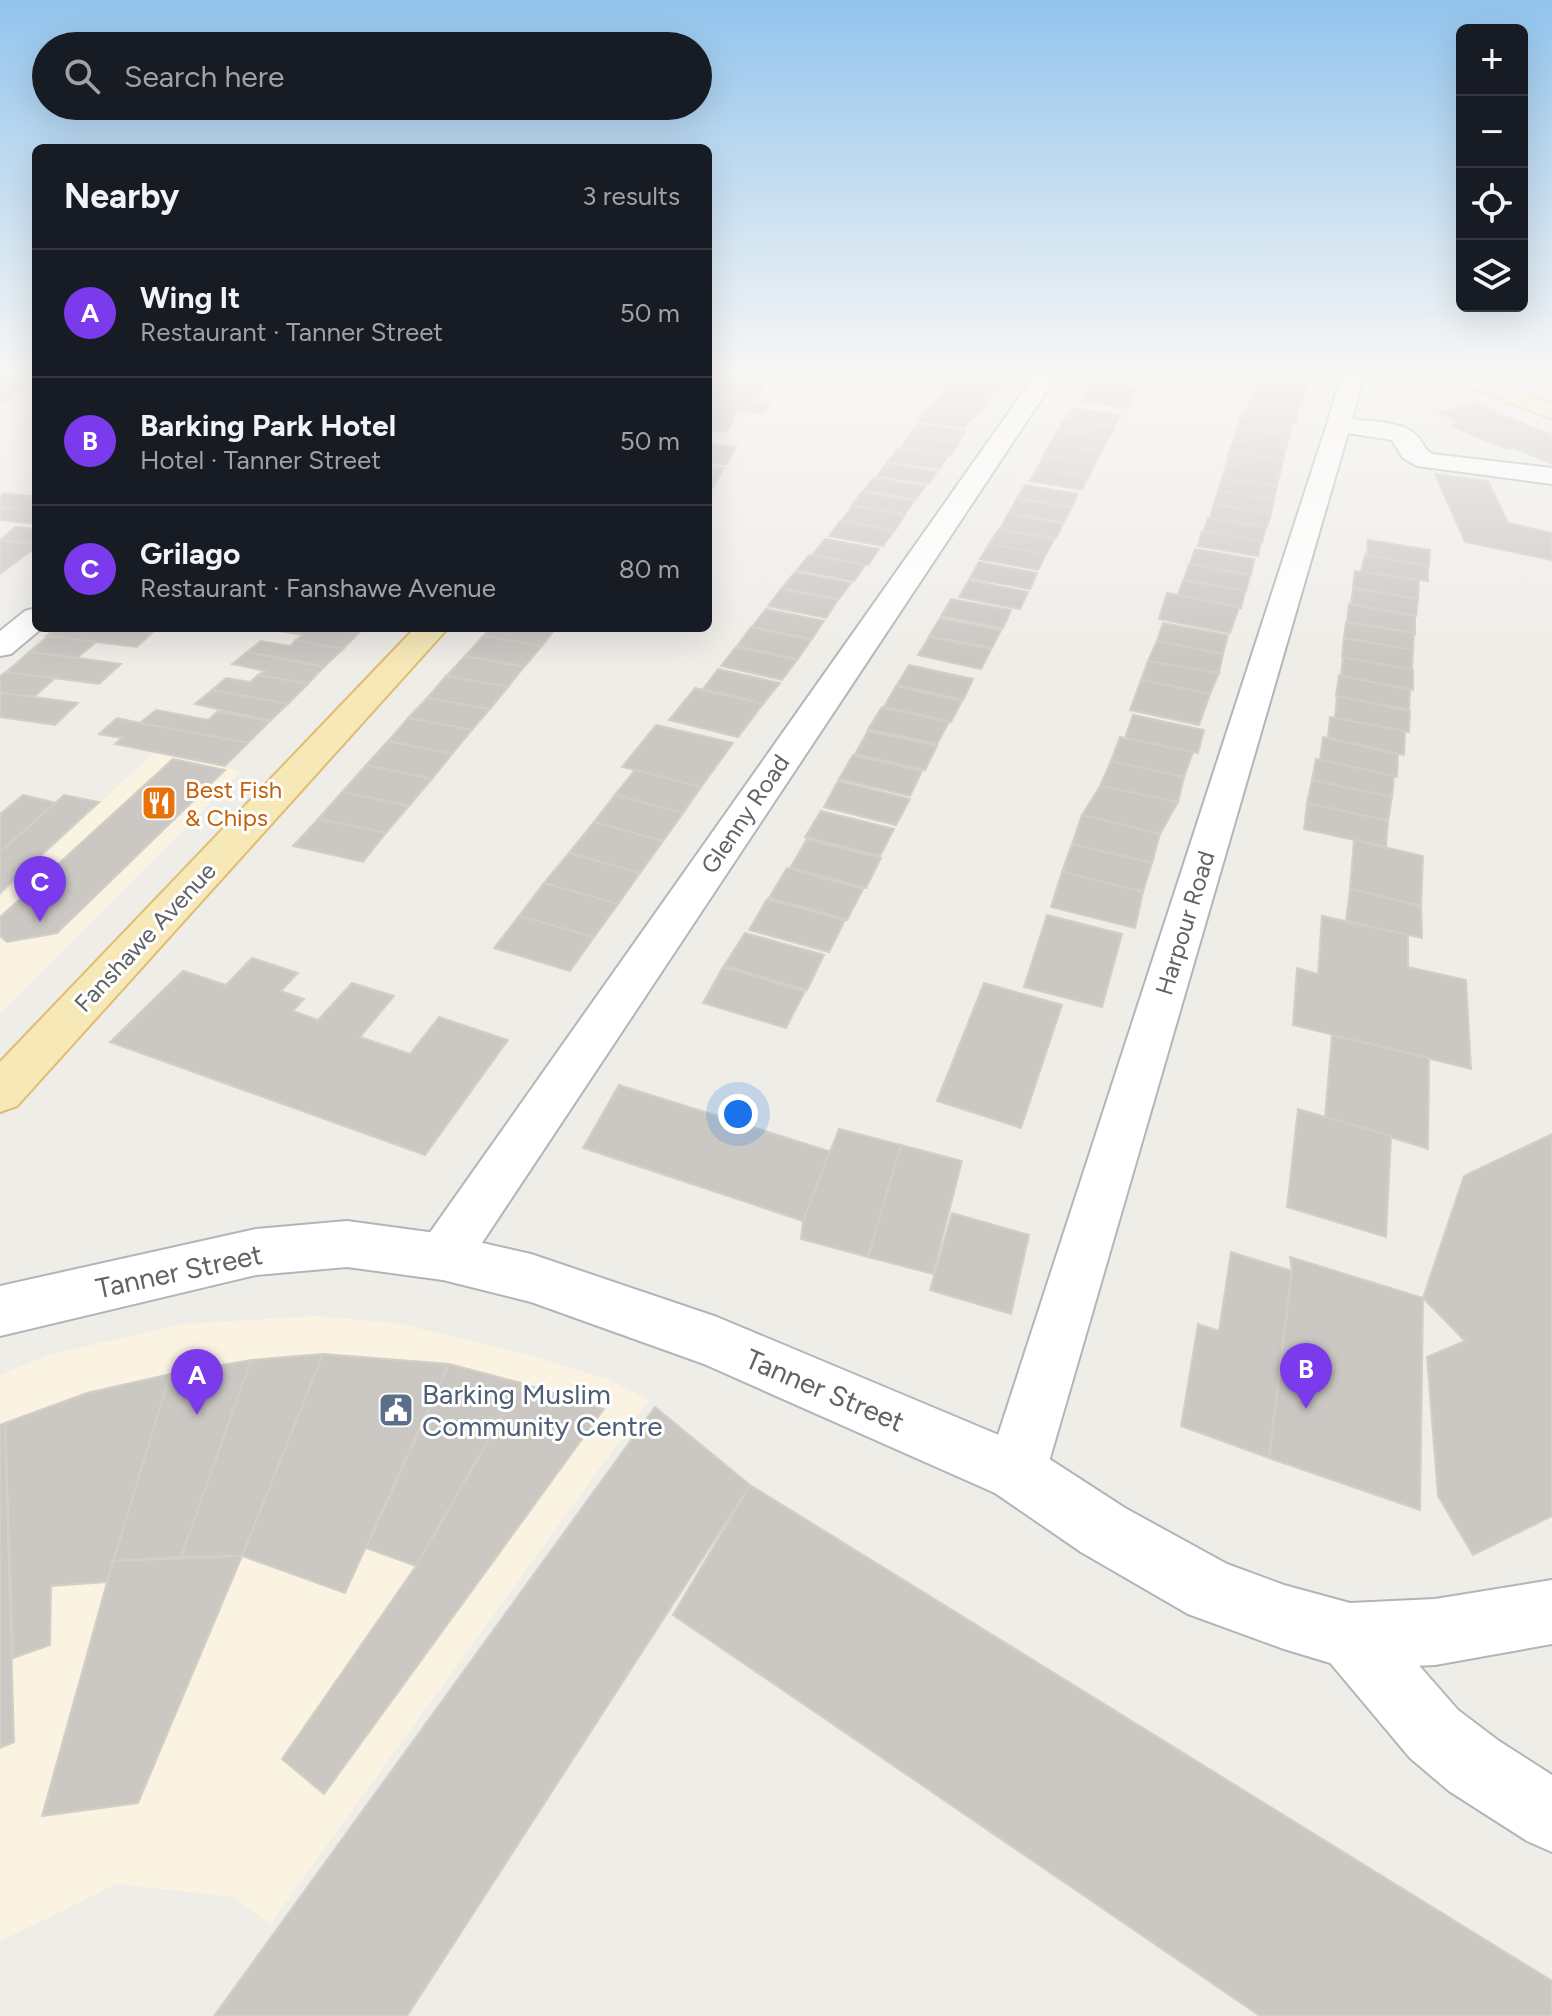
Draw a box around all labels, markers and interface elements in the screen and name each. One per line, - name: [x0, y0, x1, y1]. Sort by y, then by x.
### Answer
- map controls: [1456, 24, 1528, 312]
- button: +: [1456, 24, 1528, 96]
- search box: [32, 32, 712, 120]
- icon: search: [60, 54, 104, 98]
- text: Search here: [124, 58, 284, 95]
- button: −: [1456, 96, 1528, 168]
- button: locate: [1456, 168, 1528, 240]
- text: Nearby: [64, 176, 179, 217]
- text: 3 results: [582, 180, 680, 212]
- button: layers: [1456, 240, 1528, 312]
- text: Wing It: [140, 279, 240, 316]
- text: A: [81, 297, 99, 329]
- text: 50 m: [620, 297, 680, 329]
- text: Restaurant · Tanner Street: [140, 316, 443, 348]
- text: Barking Park Hotel: [140, 407, 396, 444]
- text: B: [82, 425, 98, 457]
- text: 50 m: [620, 425, 680, 457]
- text: Hotel · Tanner Street: [140, 444, 381, 476]
- text: Grilago: [140, 535, 240, 572]
- text: C: [81, 553, 99, 585]
- text: 80 m: [619, 553, 680, 585]
- text: Restaurant · Fanshawe Avenue: [140, 572, 496, 604]
- street label: Glenny Road: [695, 749, 795, 879]
- place label: Best Fish & Chips: [185, 775, 282, 832]
- restaurant icon: Best Fish & Chips: [140, 784, 178, 822]
- street label: Harpour Road: [1149, 847, 1221, 999]
- pin: C: [14, 856, 66, 922]
- street label: Fanshawe Avenue: [68, 856, 222, 1018]
- your location: [718, 1094, 758, 1134]
- street label: Tanner Street: [93, 1237, 265, 1305]
- street label: Tanner Street: [740, 1341, 910, 1439]
- pin: B: [1280, 1343, 1332, 1409]
- pin: A: [171, 1349, 223, 1415]
- place label: Barking Muslim Community Centre: [422, 1377, 663, 1443]
- public building icon: Barking Muslim Community Centre: [377, 1391, 415, 1429]

